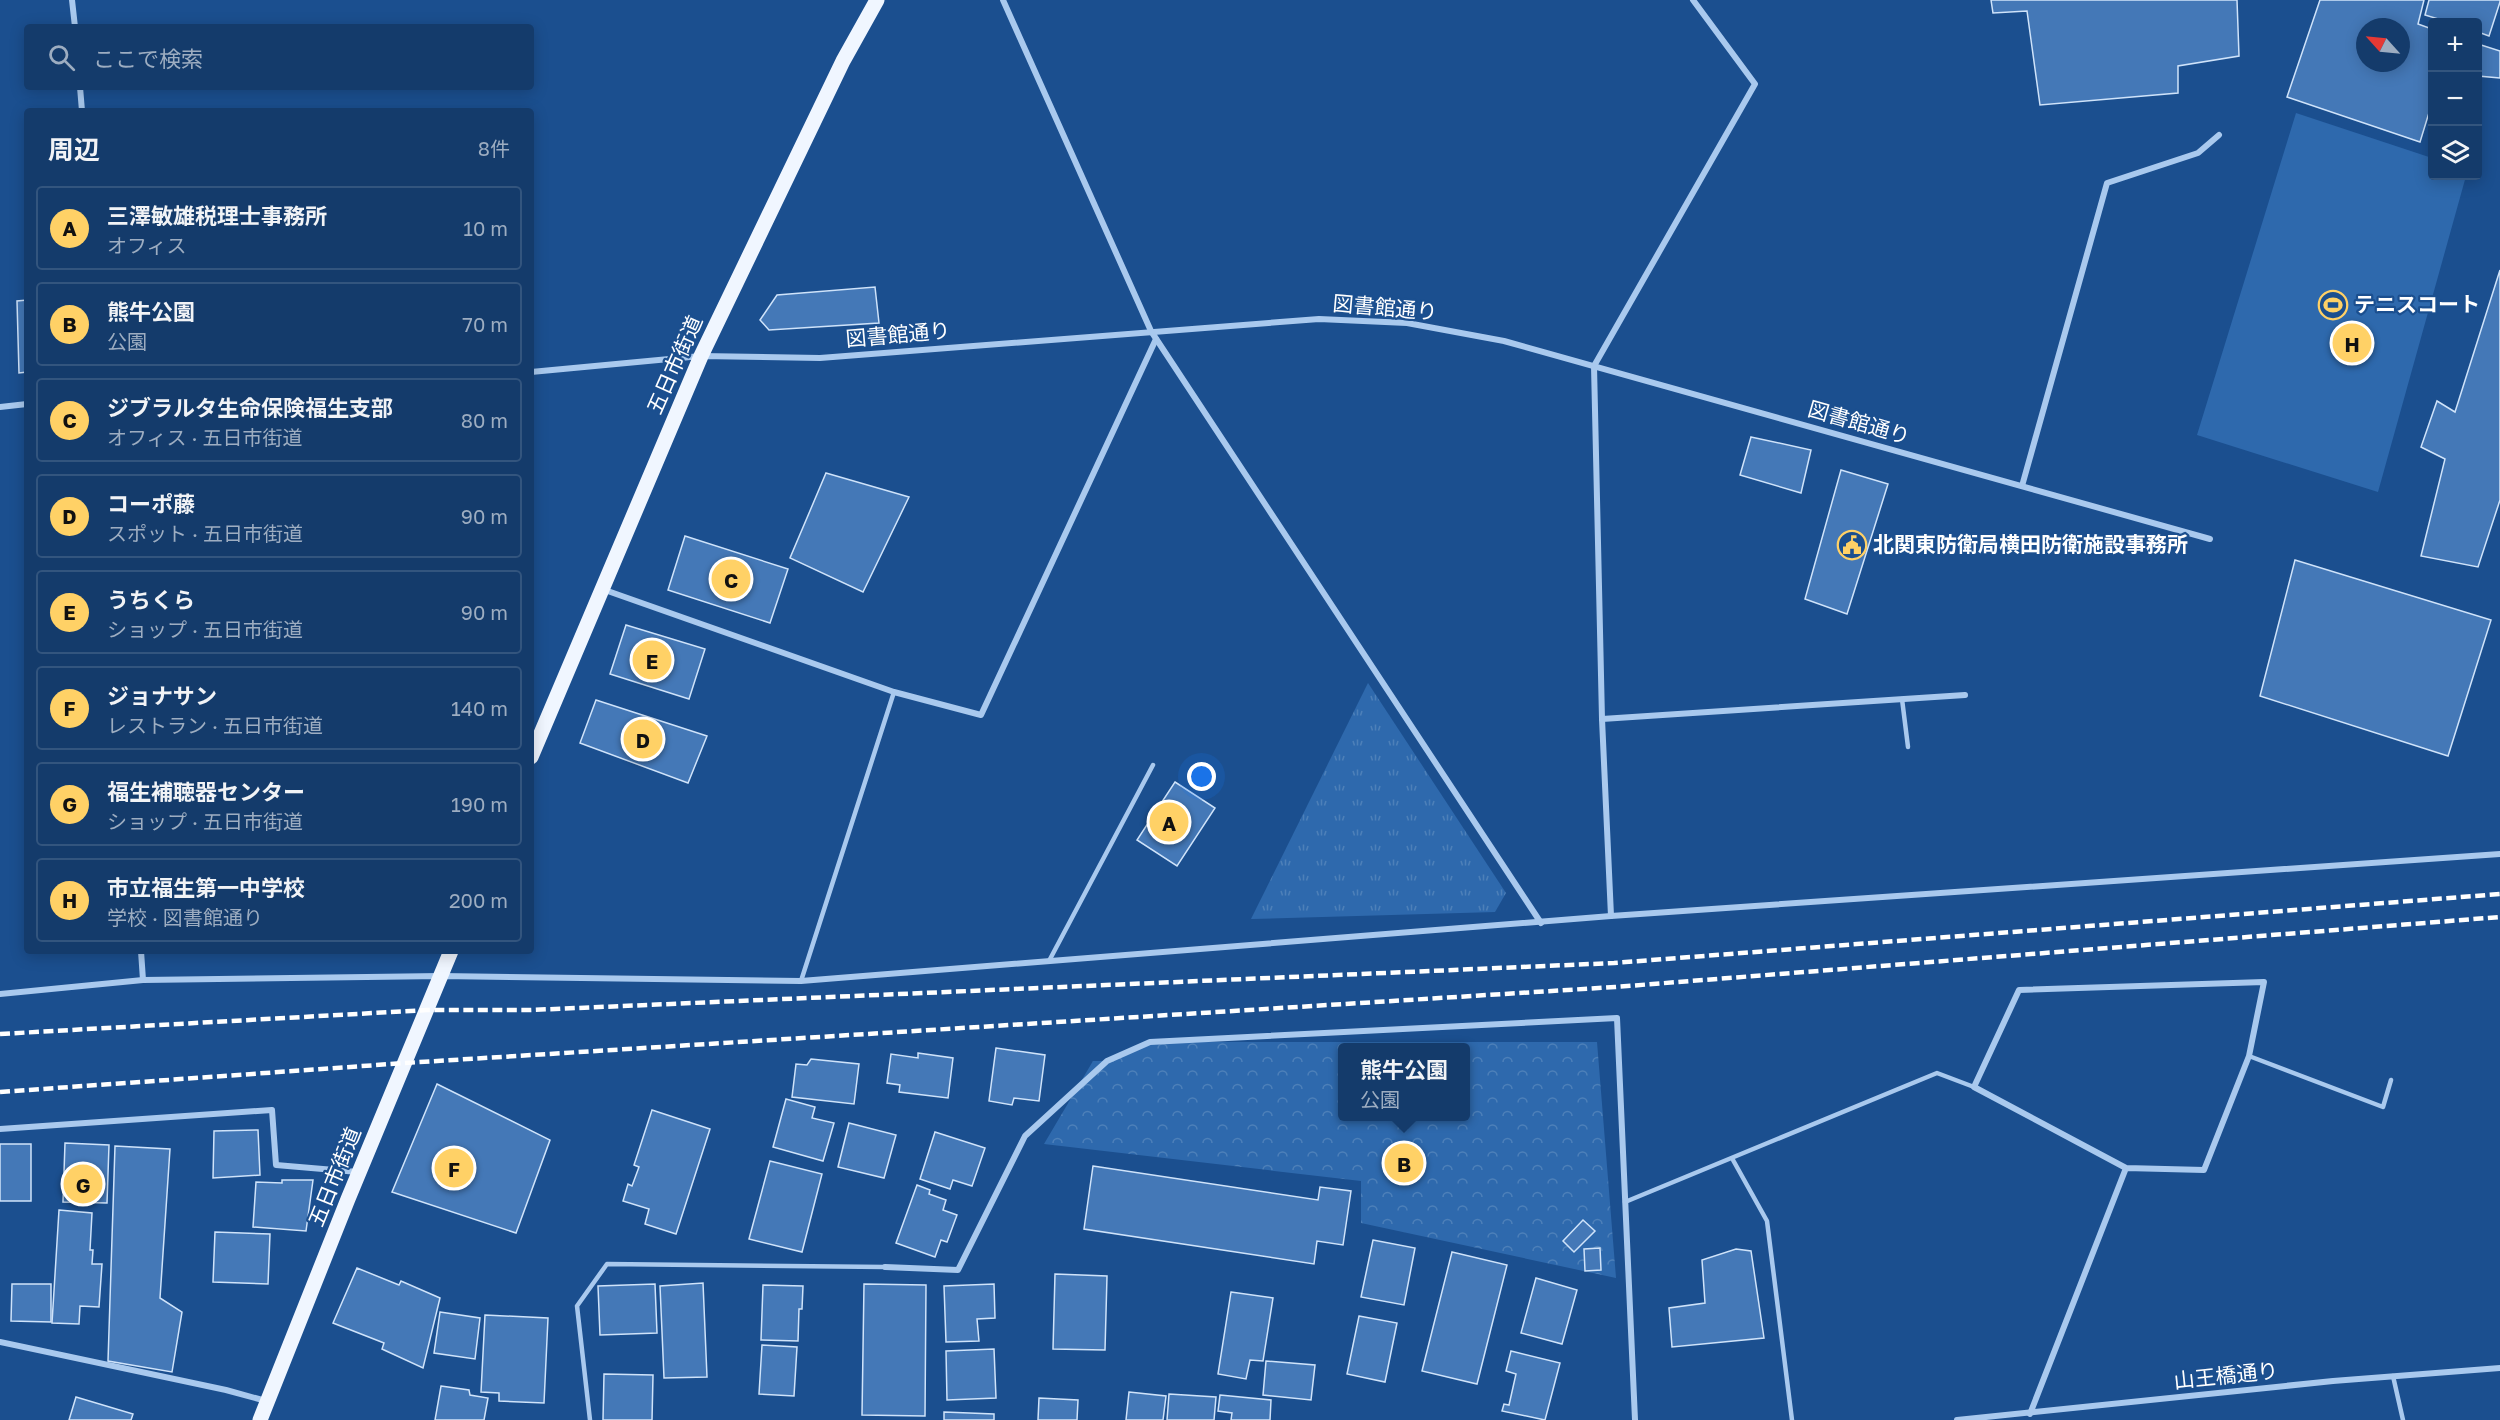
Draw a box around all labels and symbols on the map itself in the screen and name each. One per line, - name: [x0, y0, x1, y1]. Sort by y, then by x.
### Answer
- north arrow: [2356, 18, 2410, 72]
- street label: 図書館通り: [1332, 289, 1439, 325]
- sports icon: テニスコート: [2317, 289, 2349, 321]
- place label: テニスコート: [2354, 291, 2480, 317]
- street label: 五日市街道: [641, 311, 707, 418]
- street label: 図書館通り: [844, 316, 951, 352]
- pin: H: [2332, 320, 2372, 366]
- street label: 図書館通り: [1805, 395, 1913, 449]
- public building icon: 北関東防衛局横田防衛施設事務所: [1836, 529, 1868, 561]
- place label: 北関東防衛局横田防衛施設事務所: [1873, 531, 2188, 557]
- pin: C: [712, 556, 750, 602]
- pin: E: [632, 638, 672, 682]
- pin: D: [624, 716, 662, 762]
- your location: [1187, 762, 1216, 791]
- pin: A: [1150, 800, 1188, 844]
- street label: 五日市街道: [302, 1123, 366, 1230]
- pin: B: [1384, 1140, 1424, 1186]
- pin: F: [434, 1146, 474, 1190]
- pin: G: [64, 1162, 103, 1206]
- street label: 山王橋通り: [2172, 1357, 2279, 1393]

